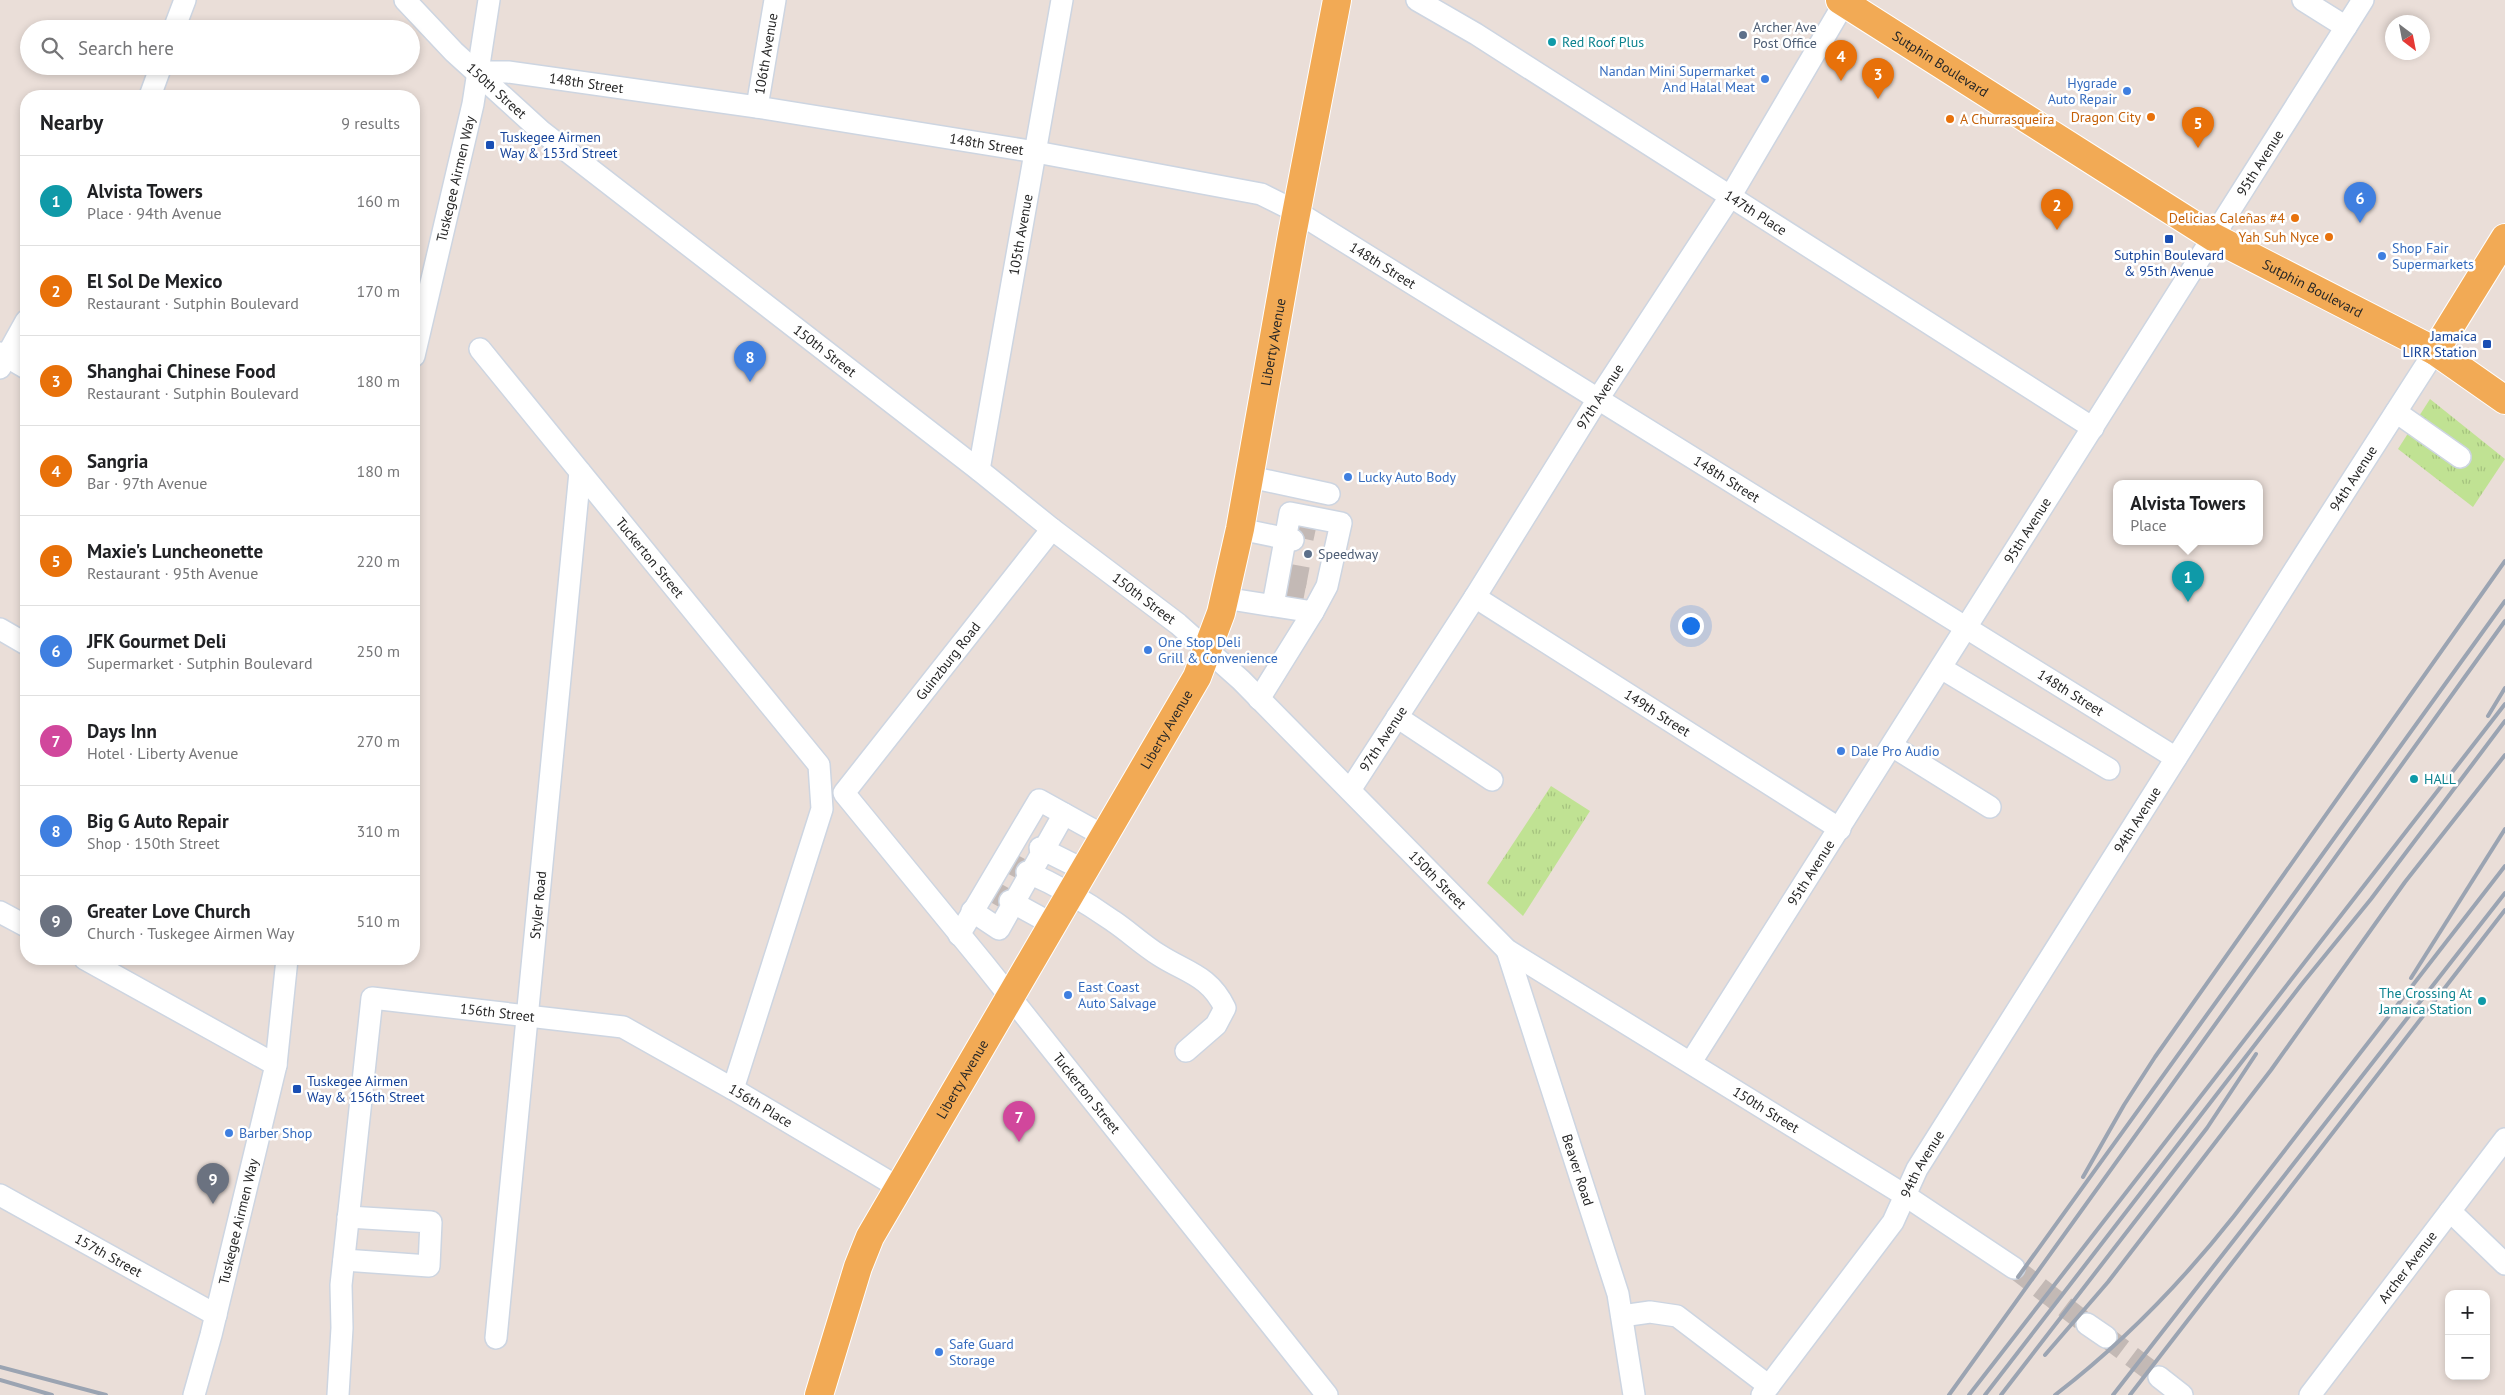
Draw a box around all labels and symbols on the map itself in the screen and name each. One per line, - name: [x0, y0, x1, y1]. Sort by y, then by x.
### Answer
- street label: 106th Avenue: [750, 12, 782, 96]
- north arrow: [2385, 15, 2430, 60]
- place label: Archer Ave Post Office: [1753, 18, 1817, 52]
- street label: Sutphin Boulevard: [1889, 27, 1992, 101]
- marker: Archer Ave Post Office: [1737, 29, 1749, 41]
- place label: Red Roof Plus: [1562, 33, 1644, 51]
- marker: Red Roof Plus: [1546, 36, 1558, 48]
- pin: 4: [1825, 40, 1857, 81]
- pin: 3: [1862, 58, 1894, 99]
- street label: 150th Street: [463, 59, 531, 123]
- place label: Nandan Mini Supermarket And Halal Meat: [1599, 62, 1755, 96]
- street label: 148th Street: [548, 69, 625, 97]
- marker: Nandan Mini Supermarket And Halal Meat: [1759, 73, 1771, 85]
- place label: Hygrade Auto Repair: [2048, 74, 2117, 108]
- marker: Hygrade Auto Repair: [2121, 85, 2133, 97]
- pin: 5: [2182, 107, 2214, 148]
- place label: Dragon City: [2071, 108, 2141, 126]
- place label: A Churrasqueira: [1960, 110, 2055, 128]
- marker: Dragon City: [2145, 111, 2157, 123]
- street label: Tuskegee Airmen Way: [432, 113, 479, 244]
- marker: A Churrasqueira: [1944, 113, 1956, 125]
- street label: 95th Avenue: [2232, 126, 2288, 199]
- place label: Tuskegee Airmen Way & 153rd Street: [500, 128, 618, 162]
- street label: 148th Street: [948, 129, 1025, 159]
- marker: Tuskegee Airmen Way & 153rd Street: [484, 139, 496, 151]
- pin: 6: [2344, 182, 2376, 223]
- street label: 147th Place: [1721, 186, 1790, 239]
- pin: 2: [2041, 189, 2073, 230]
- street label: 105th Avenue: [1005, 192, 1037, 277]
- place label: Delicias Caleñas #4: [2169, 209, 2285, 227]
- marker: Delicias Caleñas #4: [2289, 212, 2301, 224]
- place label: Yah Suh Nyce: [2239, 228, 2319, 246]
- marker: Yah Suh Nyce: [2323, 231, 2335, 243]
- marker: Sutphin Boulevard & 95th Avenue: [2163, 233, 2175, 245]
- street label: 148th Street: [1346, 238, 1419, 293]
- place label: Shop Fair Supermarkets: [2392, 239, 2474, 273]
- place label: Sutphin Boulevard & 95th Avenue: [2114, 246, 2224, 280]
- marker: Shop Fair Supermarkets: [2376, 250, 2388, 262]
- street label: Sutphin Boulevard: [2260, 255, 2366, 321]
- street label: Liberty Avenue: [1256, 297, 1290, 387]
- street label: 150th Street: [790, 321, 860, 381]
- place label: Jamaica LIRR Station: [2403, 327, 2477, 361]
- marker: Jamaica LIRR Station: [2481, 338, 2493, 350]
- pin: 8: [734, 341, 766, 382]
- street label: 97th Avenue: [1572, 360, 1628, 433]
- street label: 94th Avenue: [2325, 442, 2381, 515]
- street label: 148th Street: [1690, 451, 1763, 506]
- place label: Lucky Auto Body: [1358, 468, 1457, 486]
- marker: Lucky Auto Body: [1342, 471, 1354, 483]
- street label: 95th Avenue: [2000, 494, 2055, 567]
- street label: Tuckerton Street: [612, 514, 688, 602]
- place label: Speedway: [1318, 545, 1379, 563]
- marker: Speedway: [1302, 548, 1314, 560]
- pin: 1: [2172, 561, 2204, 602]
- street label: 150th Street: [1109, 569, 1180, 628]
- your location: [1678, 613, 1704, 639]
- street label: Guinzburg Road: [912, 618, 984, 704]
- place label: One Stop Deli Grill & Convenience: [1158, 633, 1278, 667]
- marker: One Stop Deli Grill & Convenience: [1142, 644, 1154, 656]
- street label: 148th Street: [2034, 665, 2107, 720]
- street label: 149th Street: [1621, 685, 1694, 741]
- street label: Liberty Avenue: [1136, 686, 1197, 772]
- street label: 97th Avenue: [1355, 703, 1411, 775]
- place label: Dale Pro Audio: [1851, 742, 1939, 760]
- marker: Dale Pro Audio: [1835, 745, 1847, 757]
- place label: HALL: [2424, 770, 2456, 788]
- marker: HALL: [2408, 773, 2420, 785]
- street label: 94th Avenue: [2110, 783, 2165, 856]
- street label: 95th Avenue: [1783, 836, 1838, 909]
- street label: 150th Street: [1405, 847, 1471, 913]
- street label: Styler Road: [526, 870, 550, 940]
- place label: East Coast Auto Salvage: [1078, 978, 1156, 1012]
- place label: The Crossing At Jamaica Station: [2378, 984, 2472, 1018]
- marker: East Coast Auto Salvage: [1062, 989, 1074, 1001]
- marker: The Crossing At Jamaica Station: [2476, 995, 2488, 1007]
- street label: 156th Street: [459, 999, 536, 1026]
- street label: Liberty Avenue: [932, 1036, 992, 1122]
- street label: Tuckerton Street: [1049, 1049, 1125, 1137]
- place label: Tuskegee Airmen Way & 156th Street: [307, 1072, 425, 1106]
- street label: 156th Place: [726, 1080, 796, 1131]
- street label: 150th Street: [1729, 1082, 1803, 1137]
- marker: Tuskegee Airmen Way & 156th Street: [291, 1083, 303, 1095]
- pin: 7: [1003, 1101, 1035, 1142]
- place label: Barber Shop: [239, 1124, 312, 1142]
- marker: Barber Shop: [223, 1127, 235, 1139]
- street label: 94th Avenue: [1896, 1127, 1948, 1201]
- street label: Beaver Road: [1558, 1132, 1598, 1208]
- street label: Tuskegee Airmen Way: [214, 1156, 262, 1286]
- pin: 9: [197, 1163, 229, 1204]
- street label: Archer Avenue: [2374, 1227, 2441, 1307]
- street label: 157th Street: [71, 1229, 146, 1281]
- place label: Safe Guard Storage: [949, 1335, 1014, 1369]
- marker: Safe Guard Storage: [933, 1346, 945, 1358]

